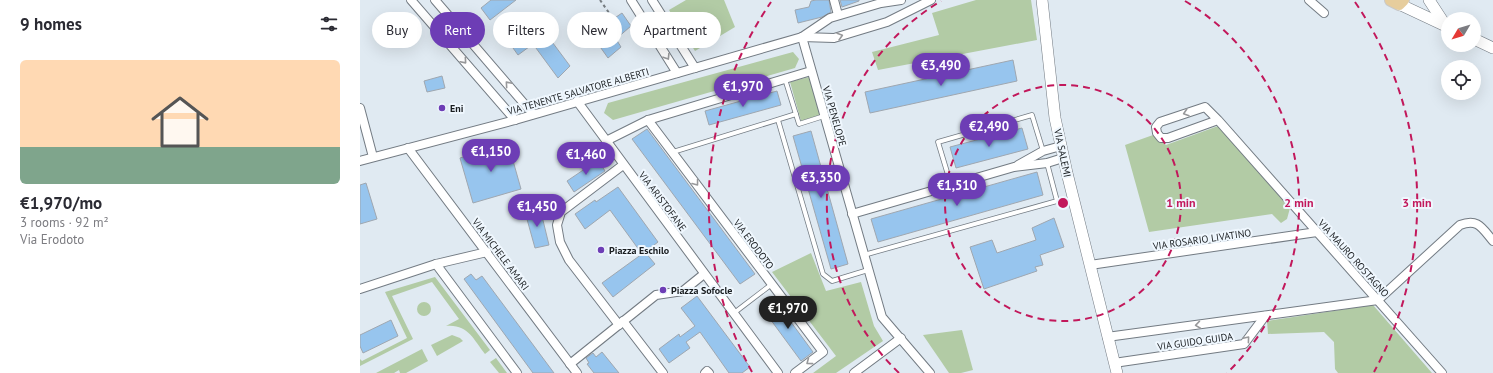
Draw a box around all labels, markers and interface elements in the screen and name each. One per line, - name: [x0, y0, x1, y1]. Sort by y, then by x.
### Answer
- chip: Buy: [372, 12, 422, 48]
- chip: Rent: [430, 12, 485, 48]
- chip: Filters: [493, 12, 559, 48]
- chip: New: [567, 12, 622, 48]
- chip: Apartment: [630, 12, 721, 48]
- north arrow: [1441, 12, 1481, 52]
- map controls: [1441, 12, 1481, 100]
- text: 9 homes: [20, 13, 82, 35]
- icon: filters: [318, 13, 340, 35]
- one-way arrow: [837, 32, 844, 41]
- one-way arrow: [662, 53, 669, 60]
- pin: €3,490: [908, 53, 974, 87]
- one-way arrow: [459, 56, 467, 64]
- text: €3,490: [921, 57, 961, 74]
- button: locate: [1441, 60, 1481, 100]
- street label: VIA TENENTE SALVATORE ALBERTI: [505, 65, 651, 118]
- pin: €1,970: [710, 74, 776, 108]
- text: €1,970: [723, 78, 763, 95]
- one-way arrow: [505, 81, 512, 89]
- street label: VIA PENELOPE: [819, 84, 849, 148]
- icon: home: [144, 86, 216, 158]
- place label: Eni: [450, 102, 464, 115]
- marker: Eni: [437, 103, 447, 113]
- one-way arrow: [1182, 109, 1189, 117]
- pin: €2,490: [956, 114, 1022, 148]
- text: €2,490: [969, 118, 1009, 135]
- street label: VIA SALEMI: [1051, 127, 1074, 179]
- pin: €1,150: [458, 139, 524, 173]
- pin: €1,460: [553, 142, 619, 176]
- text: €1,150: [471, 143, 511, 160]
- text: €1,460: [566, 146, 606, 163]
- pin: €3,350: [788, 165, 854, 199]
- street label: VIA ARISTOFANE: [635, 168, 689, 234]
- text: €3,350: [801, 169, 841, 186]
- pin: €1,510: [924, 173, 990, 207]
- text: €1,510: [937, 177, 977, 194]
- one-way arrow: [691, 179, 698, 186]
- text: €1,970/mo: [20, 192, 102, 214]
- pin: €1,450: [504, 194, 570, 228]
- text: 1 min: [1166, 195, 1196, 210]
- text: 2 min: [1284, 195, 1314, 210]
- text: 3 min: [1402, 195, 1432, 210]
- centre of rings: [1056, 196, 1070, 210]
- text: €1,450: [517, 198, 557, 215]
- text: 3 rooms · 92 m²: [20, 214, 109, 231]
- street label: VIA MICHELE AMARI: [469, 215, 532, 293]
- street label: VIA ERODOTO: [730, 216, 777, 272]
- street label: VIA MAURO ROSTAGNO: [1315, 216, 1392, 300]
- street label: VIA ROSARIO LIVATINO: [1151, 226, 1252, 253]
- text: Via Erodoto: [20, 231, 84, 248]
- place label: Piazza Eschilo: [609, 244, 670, 257]
- marker: Piazza Eschilo: [596, 245, 606, 255]
- place label: Piazza Sofocle: [671, 284, 732, 297]
- marker: Piazza Sofocle: [658, 285, 668, 295]
- pin: €1,970: [755, 296, 821, 330]
- text: €1,970: [768, 300, 808, 317]
- one-way arrow: [1195, 320, 1201, 329]
- street label: VIA GUIDO GUIDA: [1156, 330, 1234, 353]
- one-way arrow: [1242, 337, 1249, 344]
- one-way arrow: [807, 358, 814, 365]

